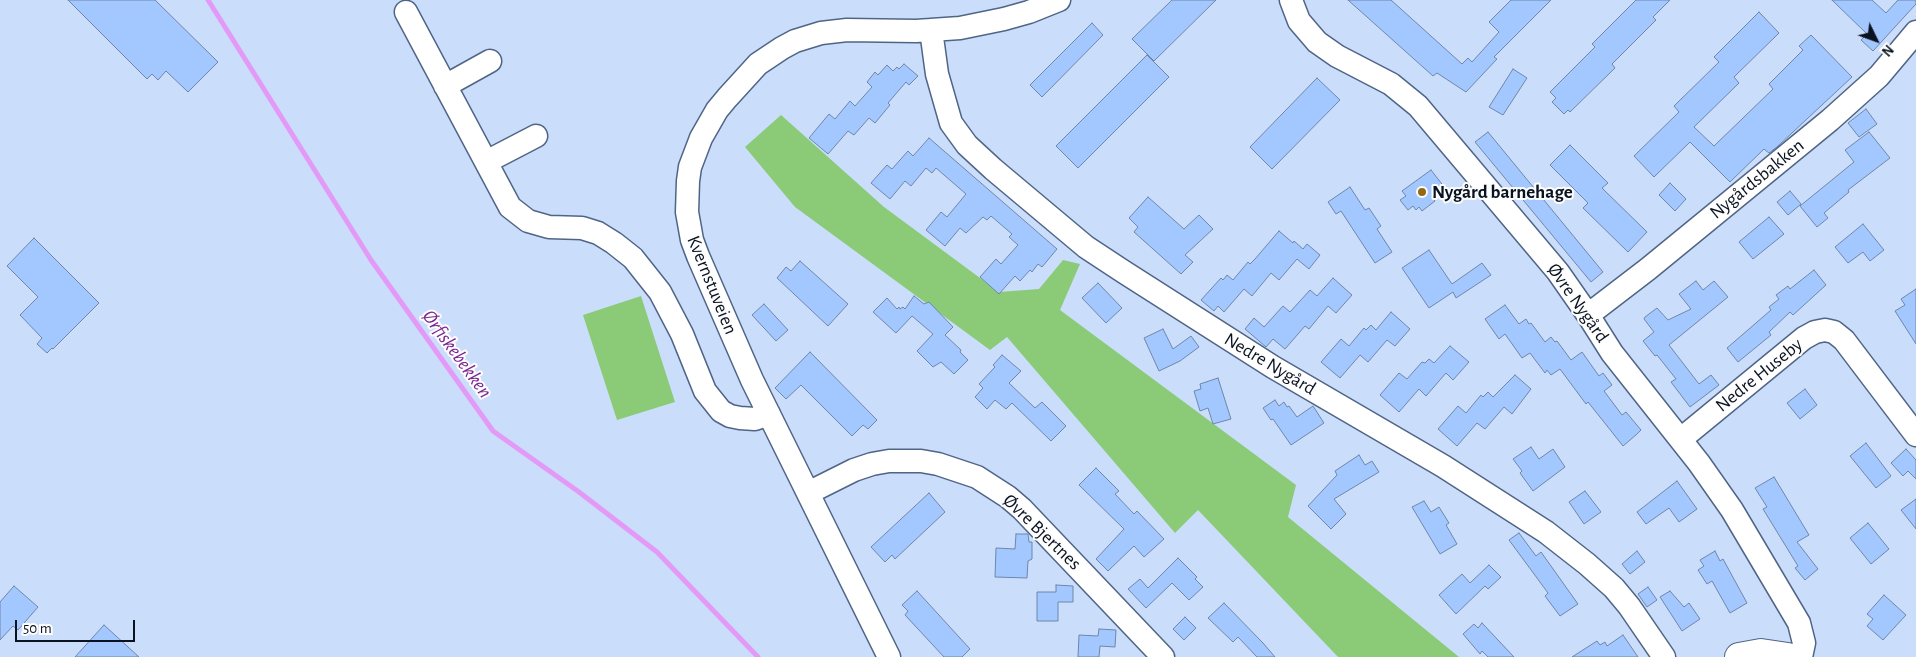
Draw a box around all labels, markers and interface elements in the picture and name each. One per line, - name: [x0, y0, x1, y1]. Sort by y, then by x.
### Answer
- north arrow: [1851, 15, 1901, 65]
- text: N: [1879, 42, 1896, 58]
- street label: Nygårdsbakken: [1705, 134, 1809, 224]
- place label: Nygård barnehage: [1432, 181, 1573, 203]
- marker: Nygård barnehage: [1416, 186, 1428, 198]
- street label: Kvernstuveien: [682, 232, 742, 338]
- street label: Øvre Nygård: [1542, 259, 1614, 347]
- water label: Ørfiskebekken: [417, 305, 497, 403]
- street label: Nedre Nygård: [1220, 328, 1320, 400]
- street label: Nedre Huseby: [1711, 333, 1807, 417]
- street label: Øvre Bjertnes: [998, 489, 1086, 575]
- scale bar: [18, 610, 138, 642]
- text: 50 m: [23, 621, 52, 636]

